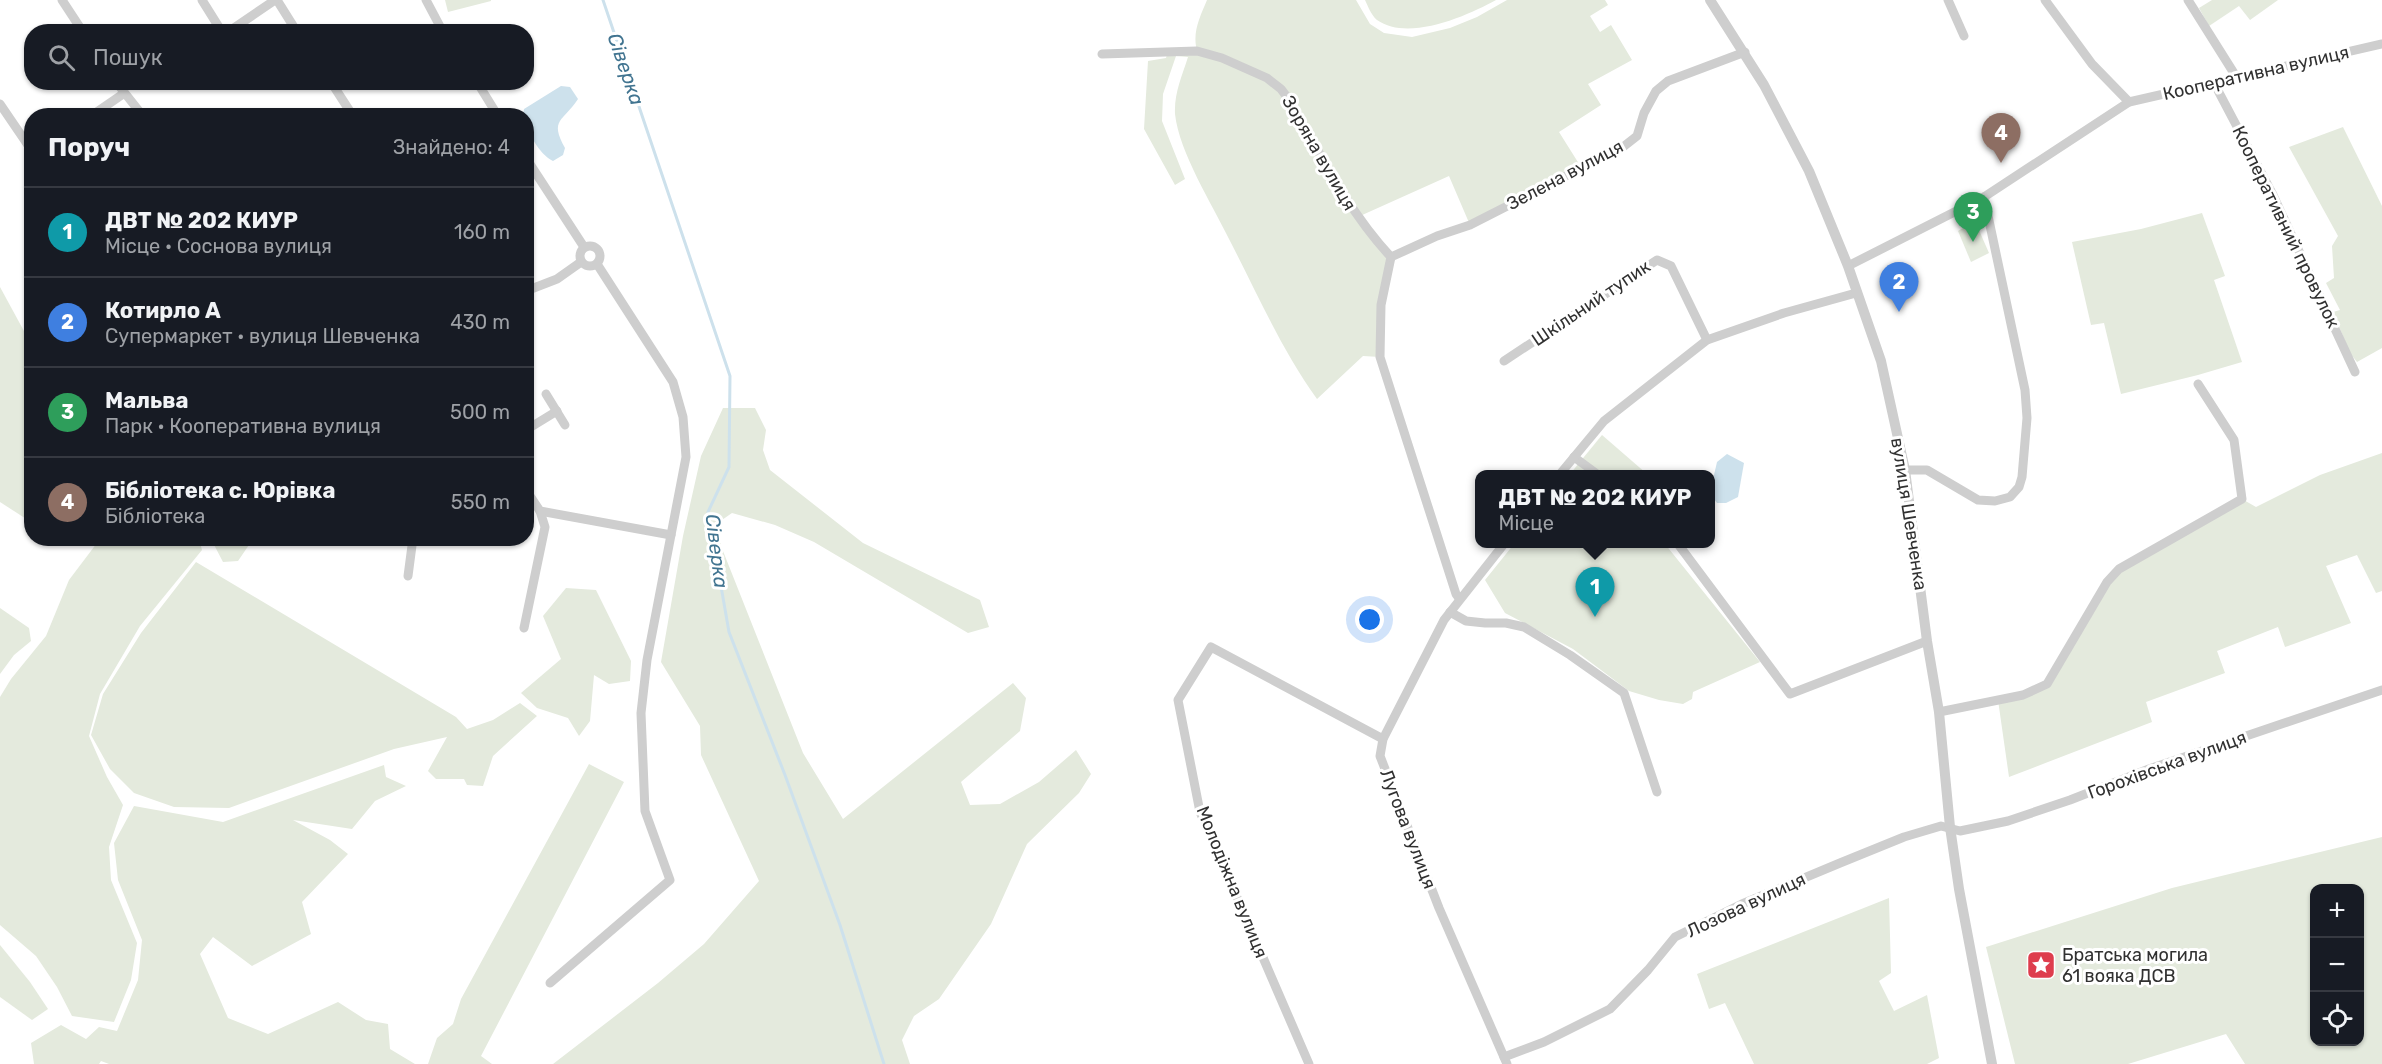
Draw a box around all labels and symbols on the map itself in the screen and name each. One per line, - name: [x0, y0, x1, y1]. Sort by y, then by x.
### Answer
- water label: Сіверка: [602, 30, 650, 109]
- street label: Кооперативна вулиця: [2161, 41, 2351, 105]
- street label: Зоряна вулиця: [1277, 92, 1361, 214]
- pin: 4: [1982, 114, 2020, 163]
- street label: Кооперативний провулок: [2227, 122, 2345, 332]
- street label: Зелена вулиця: [1503, 135, 1627, 215]
- pin: 3: [1954, 192, 1992, 242]
- street label: Шкільний тупик: [1527, 255, 1655, 351]
- pin: 2: [1880, 262, 1918, 312]
- street label: вулиця Шевченка: [1886, 436, 1932, 592]
- water label: Сіверка: [701, 512, 733, 590]
- pin: 1: [1576, 568, 1614, 617]
- your location: [1355, 605, 1384, 634]
- street label: Горохівська вулиця: [2085, 726, 2249, 804]
- street label: Лугова вулиця: [1375, 766, 1441, 892]
- street label: Молодіжна вулиця: [1191, 803, 1273, 961]
- street label: Лозова вулиця: [1683, 868, 1809, 942]
- place label: Братська могила 61 вояка ДСВ: [2062, 944, 2208, 987]
- place icon: Братська могила 61 вояка ДСВ: [2025, 949, 2057, 981]

